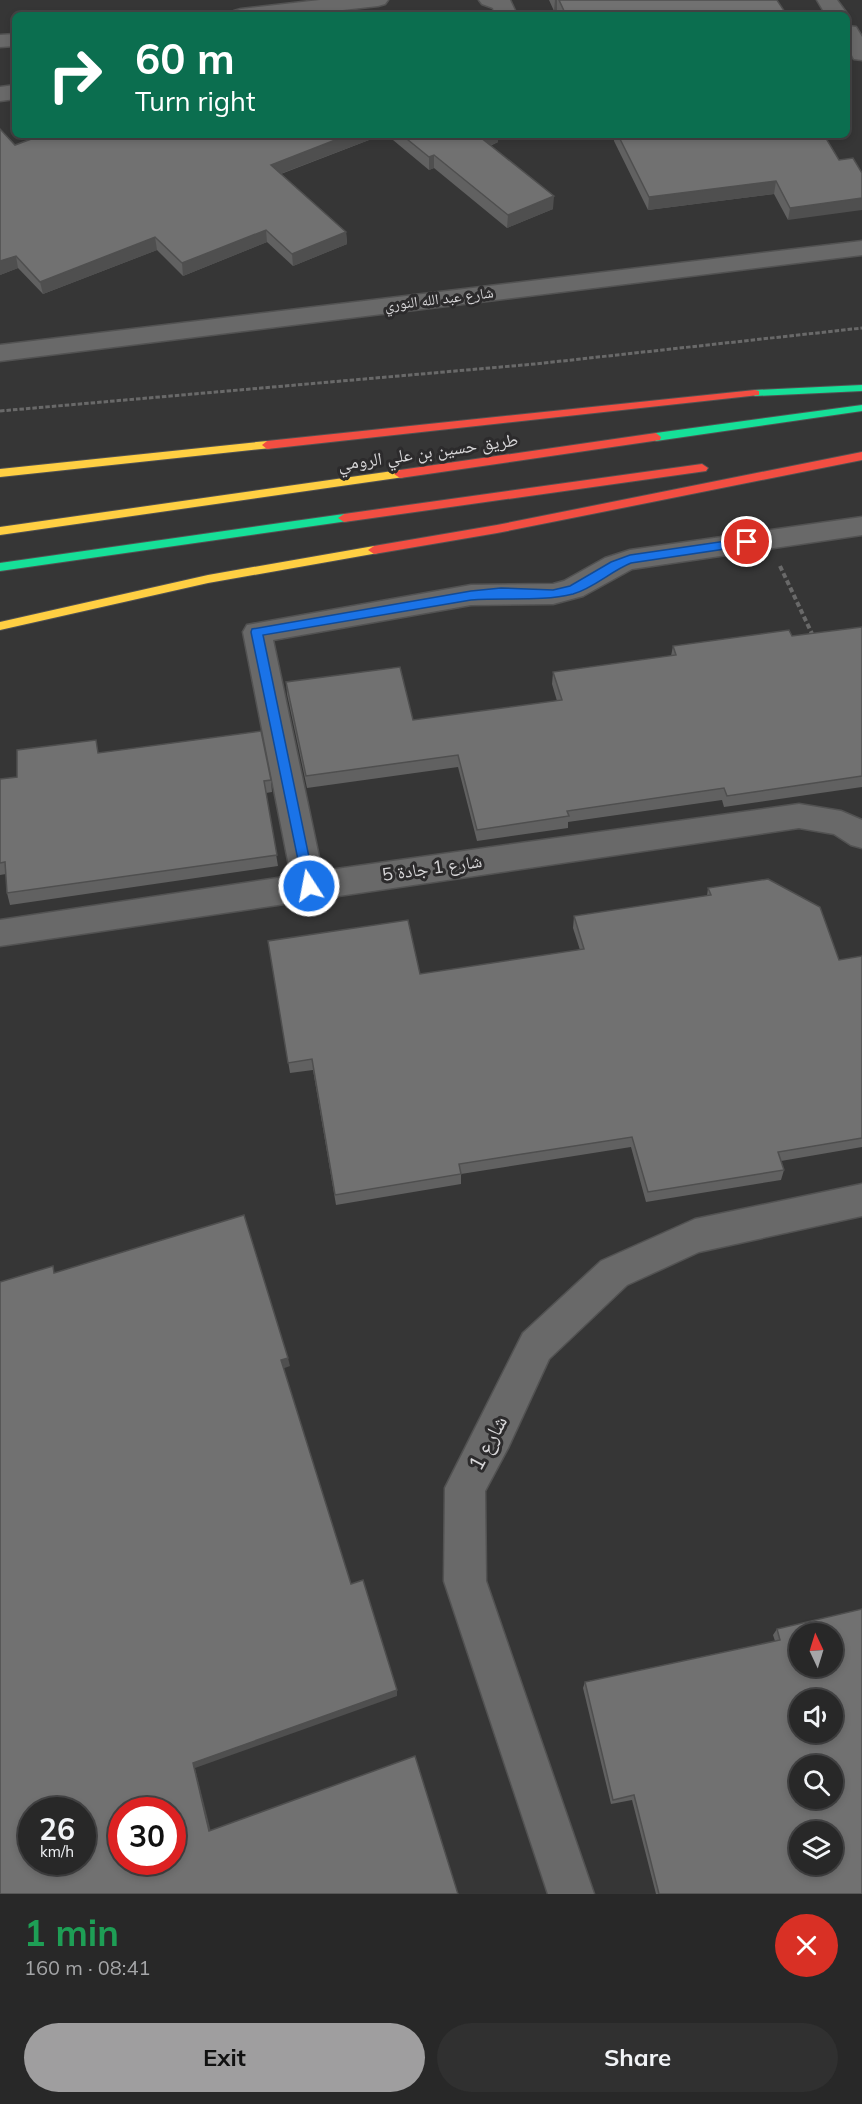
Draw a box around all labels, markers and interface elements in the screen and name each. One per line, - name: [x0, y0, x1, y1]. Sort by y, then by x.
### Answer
- text: 60 m: [135, 32, 235, 85]
- icon: right: [36, 36, 114, 114]
- text: Turn right: [135, 84, 255, 118]
- street label: شارع عبد الله النوري: [383, 282, 495, 317]
- street label: طريق حسين بن علي الرومي: [336, 427, 520, 479]
- pin: [721, 516, 772, 567]
- icon: arrive: [730, 525, 763, 558]
- street label: شارع 1 جادة 5: [380, 849, 483, 886]
- position arrow: [277, 854, 341, 918]
- street label: شارع 1: [462, 1411, 513, 1475]
- north arrow: [789, 1623, 843, 1677]
- map controls: [789, 1623, 843, 1875]
- button: sound: [789, 1689, 843, 1743]
- button: search: [789, 1755, 843, 1809]
- speed limit sign: 30: [108, 1797, 186, 1875]
- text: 26: [39, 1810, 75, 1848]
- button: layers: [789, 1821, 843, 1875]
- text: km/h: [40, 1842, 74, 1861]
- text: 1 min: [24, 1910, 119, 1955]
- button: close: [775, 1914, 838, 1977]
- text: 160 m · 08:41: [24, 1955, 150, 1980]
- button: Exit: [24, 2023, 425, 2092]
- button: Share: [437, 2023, 838, 2092]

